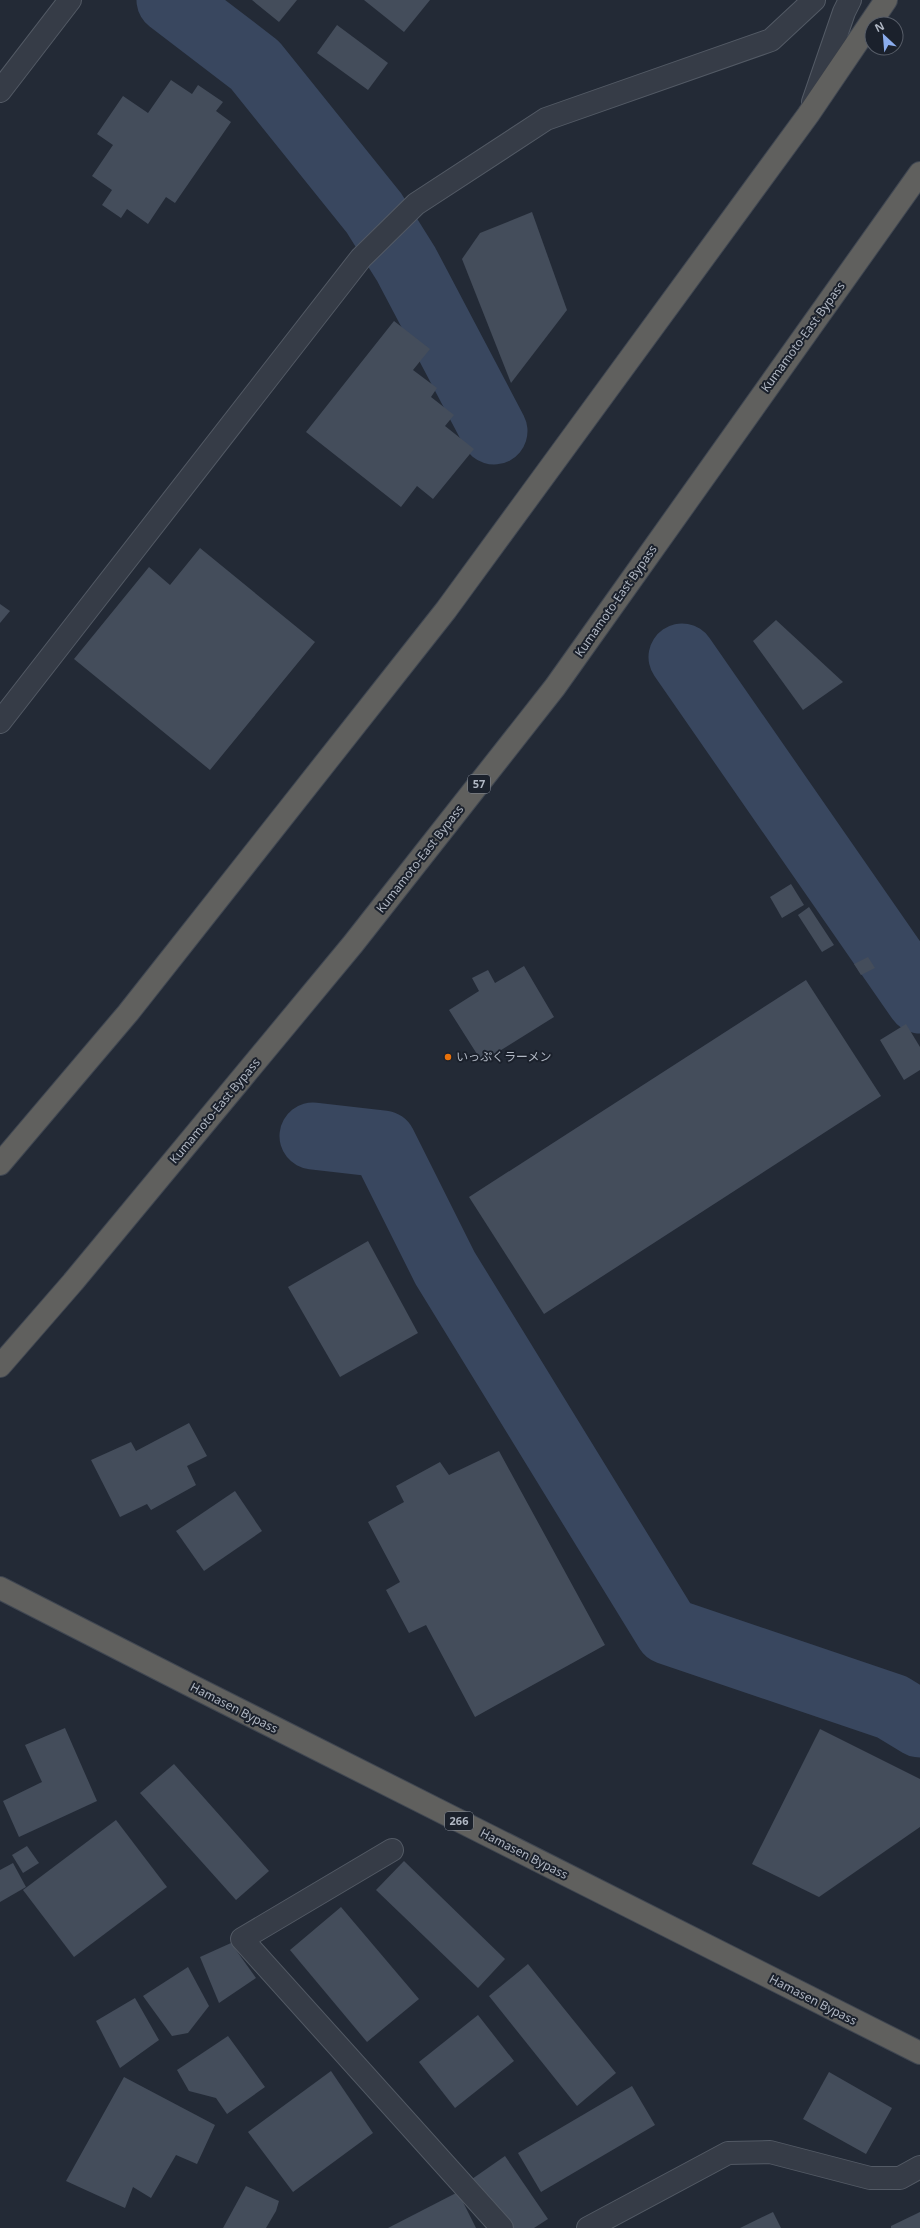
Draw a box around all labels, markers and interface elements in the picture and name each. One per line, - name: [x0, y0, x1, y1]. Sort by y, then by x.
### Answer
- north arrow: [864, 16, 904, 56]
- text: N: [872, 18, 887, 35]
- street label: Kumamoto-East Bypass: [757, 278, 849, 395]
- street label: Kumamoto-East Bypass: [571, 541, 661, 660]
- road number: 57: [468, 775, 490, 793]
- street label: Kumamoto-East Bypass: [372, 801, 467, 916]
- place label: いっぷくラーメン: [456, 1048, 552, 1065]
- marker: いっぷくラーメン: [443, 1052, 453, 1062]
- street label: Kumamoto-East Bypass: [165, 1054, 264, 1167]
- street label: Hamasen Bypass: [188, 1678, 281, 1737]
- road number: 266: [445, 1812, 473, 1830]
- street label: Hamasen Bypass: [478, 1824, 571, 1883]
- street label: Hamasen Bypass: [767, 1970, 860, 2029]

